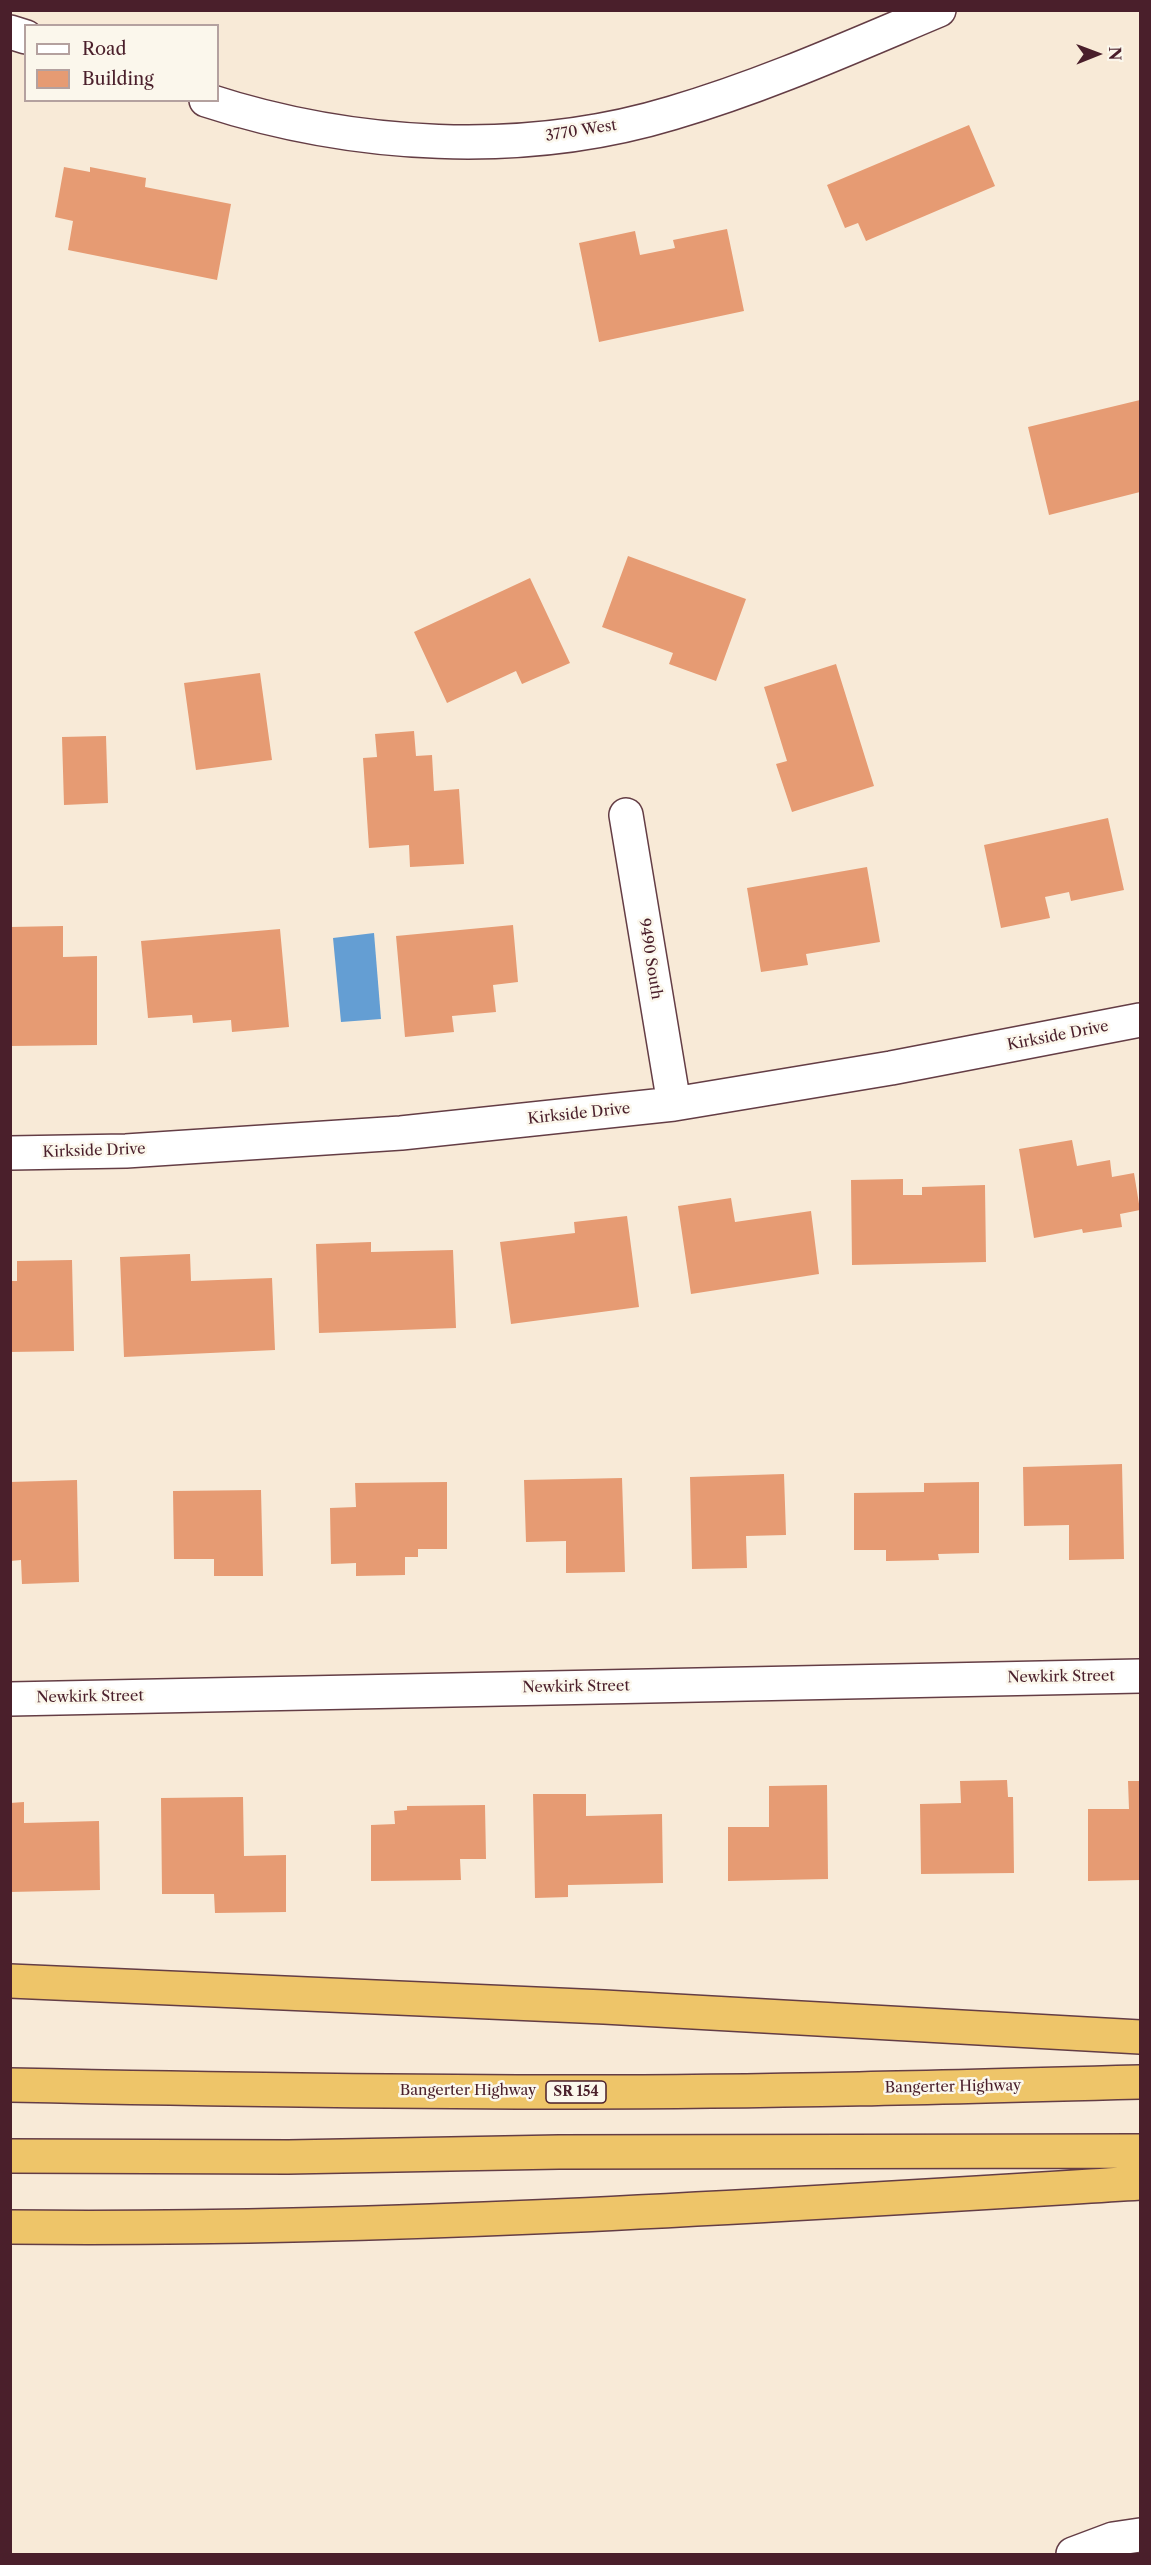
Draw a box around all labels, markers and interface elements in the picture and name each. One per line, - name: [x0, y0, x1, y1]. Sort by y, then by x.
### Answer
- legend: [24, 24, 219, 102]
- north arrow: [1067, 24, 1127, 84]
- text: Road: [82, 38, 127, 60]
- text: N: [1105, 47, 1125, 61]
- text: Building: [82, 68, 154, 90]
- street label: 3770 West: [544, 116, 618, 146]
- street label: 9490 South: [635, 917, 665, 1001]
- street label: Kirkside Drive: [1006, 1017, 1110, 1055]
- street label: Kirkside Drive: [527, 1100, 631, 1128]
- street label: Kirkside Drive: [42, 1140, 146, 1162]
- street label: Newkirk Street: [1007, 1667, 1115, 1687]
- street label: Newkirk Street: [522, 1677, 630, 1697]
- street label: Newkirk Street: [36, 1687, 144, 1707]
- street label: Bangerter Highway: [885, 2077, 1021, 2097]
- road number: SR 154: [546, 2081, 606, 2103]
- street label: Bangerter Highway: [400, 2082, 536, 2100]

